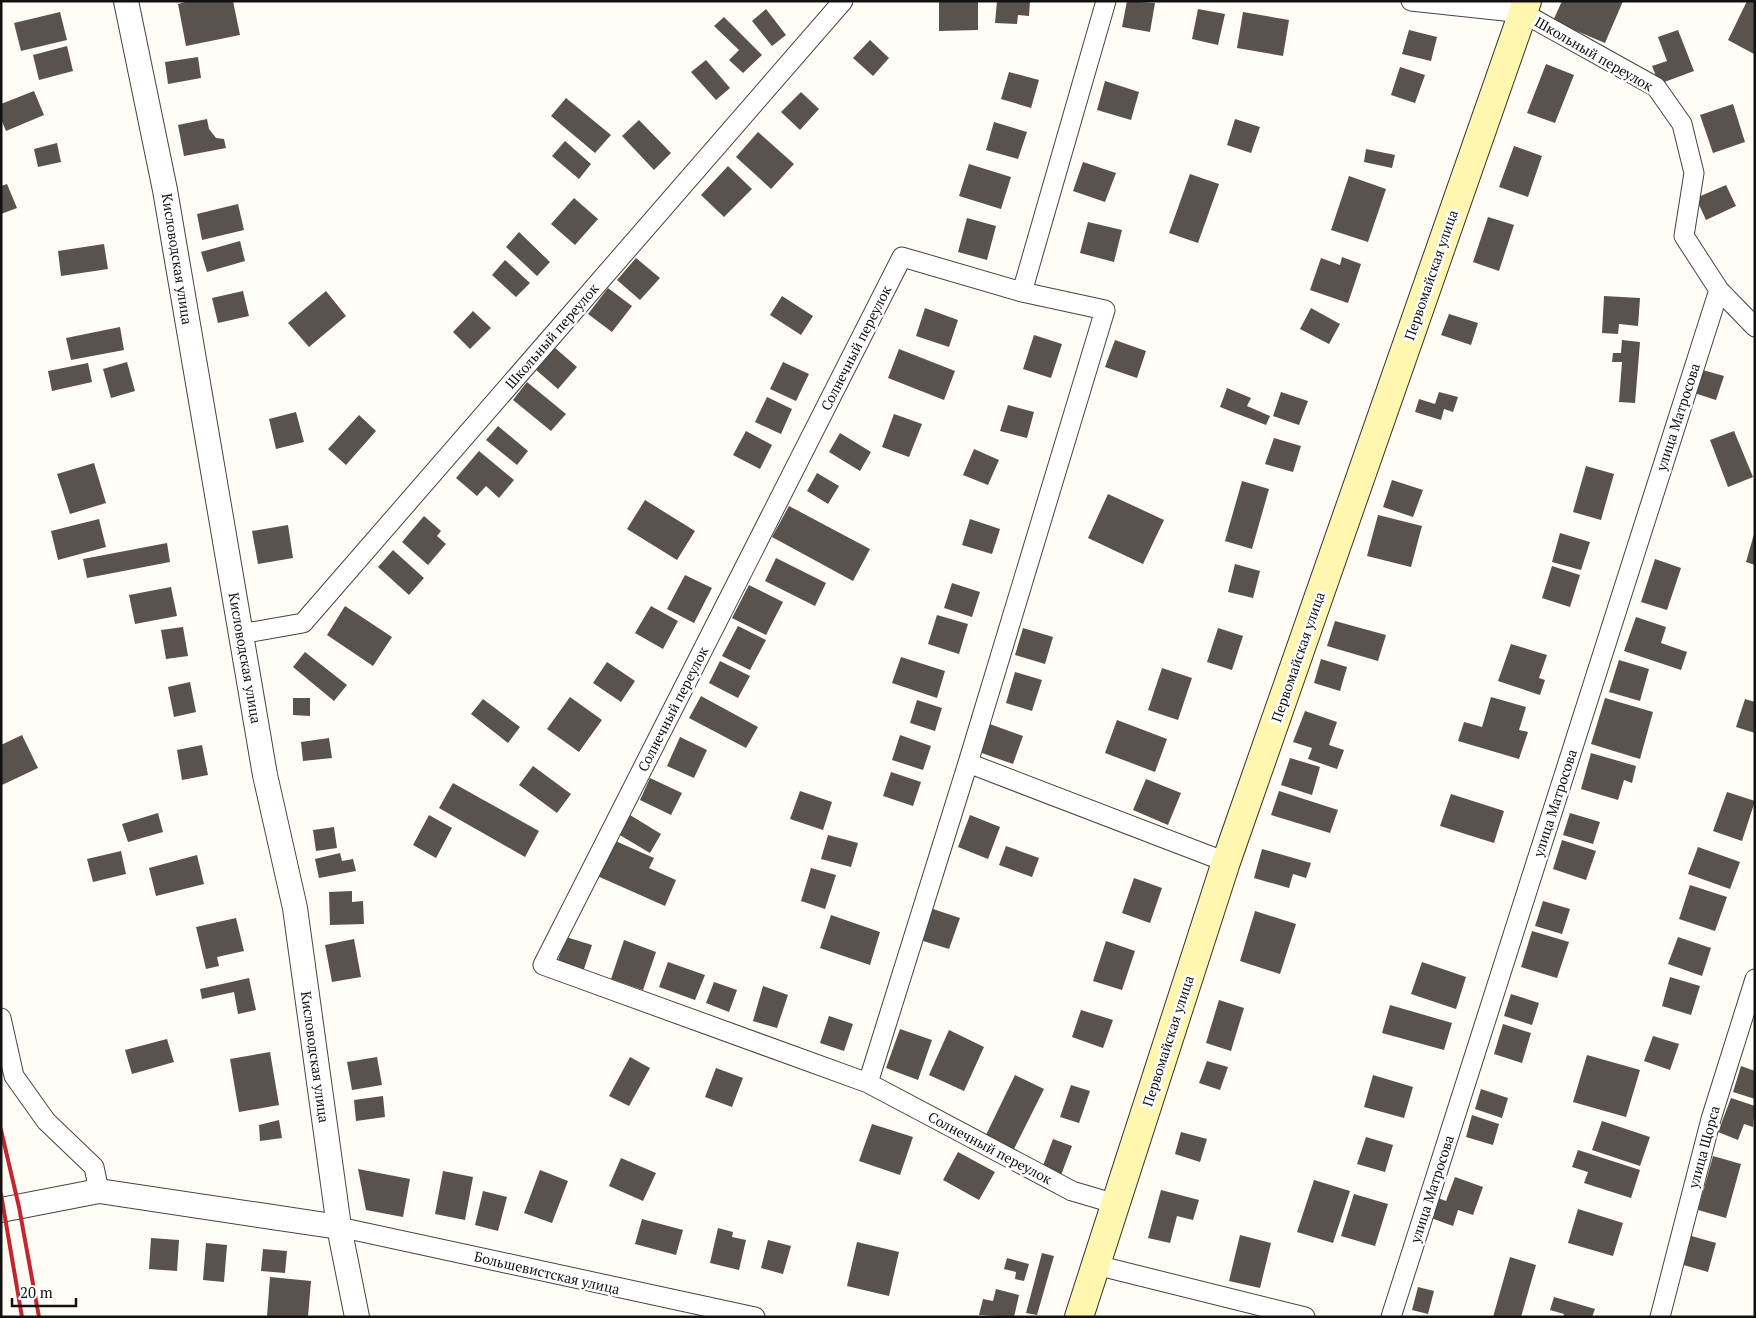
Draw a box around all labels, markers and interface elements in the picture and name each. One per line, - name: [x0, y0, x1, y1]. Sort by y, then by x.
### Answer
- street label: Школьный переулок: [1532, 12, 1657, 95]
- street label: Кисловодская улица: [158, 192, 197, 326]
- street label: Первомайская улица: [1399, 207, 1462, 343]
- street label: Школьный переулок: [501, 279, 603, 392]
- street label: Солнечный переулок: [816, 282, 895, 413]
- street label: улица Матросова: [1651, 361, 1704, 474]
- street label: Первомайская улица: [1266, 589, 1329, 725]
- street label: Кисловодская улица: [225, 591, 266, 725]
- street label: Солнечный переулок: [633, 643, 712, 774]
- street label: улица Матросова: [1528, 747, 1581, 860]
- street label: Первомайская улица: [1137, 973, 1198, 1109]
- street label: Кисловодская улица: [297, 990, 334, 1124]
- street label: улица Щорса: [1683, 1104, 1724, 1191]
- street label: Солнечный переулок: [925, 1107, 1056, 1188]
- street label: улица Матросова: [1405, 1133, 1458, 1246]
- street label: Большевистская улица: [472, 1246, 622, 1299]
- scale bar: [12, 1276, 76, 1308]
- text: 20 m: [20, 1282, 53, 1302]

